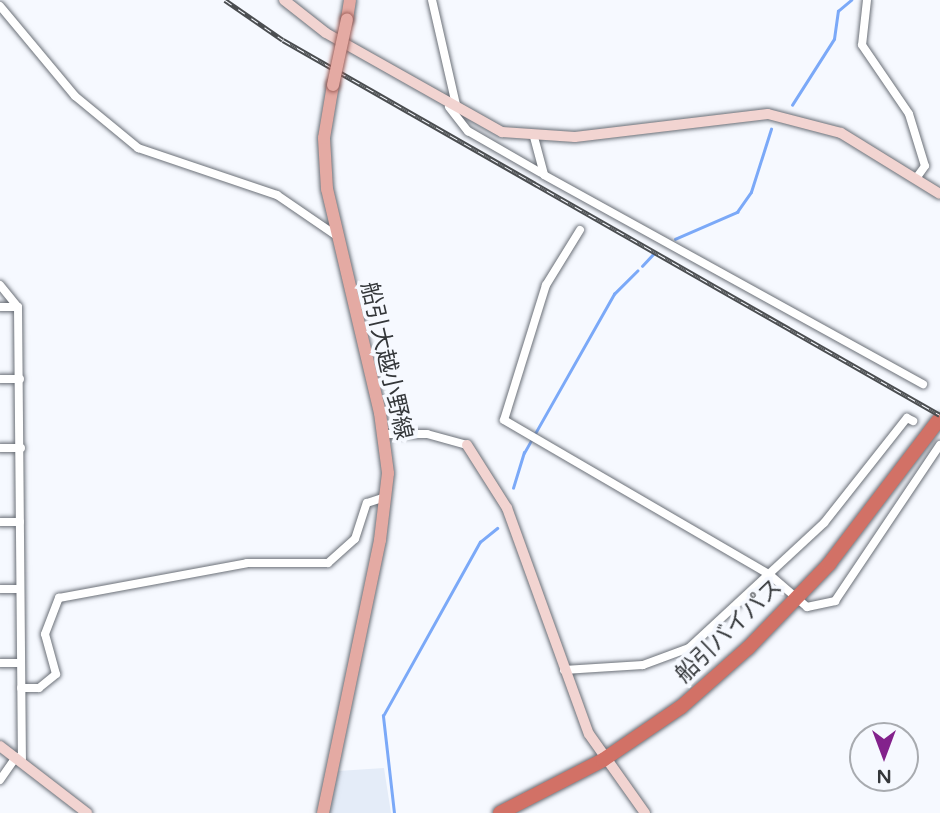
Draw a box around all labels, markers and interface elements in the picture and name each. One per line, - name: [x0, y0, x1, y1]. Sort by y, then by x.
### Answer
- street label: 船引大越小野線: [354, 279, 418, 443]
- street label: 船引バイパス: [670, 573, 788, 689]
- north arrow: [849, 722, 919, 792]
- text: N: [876, 765, 892, 787]

